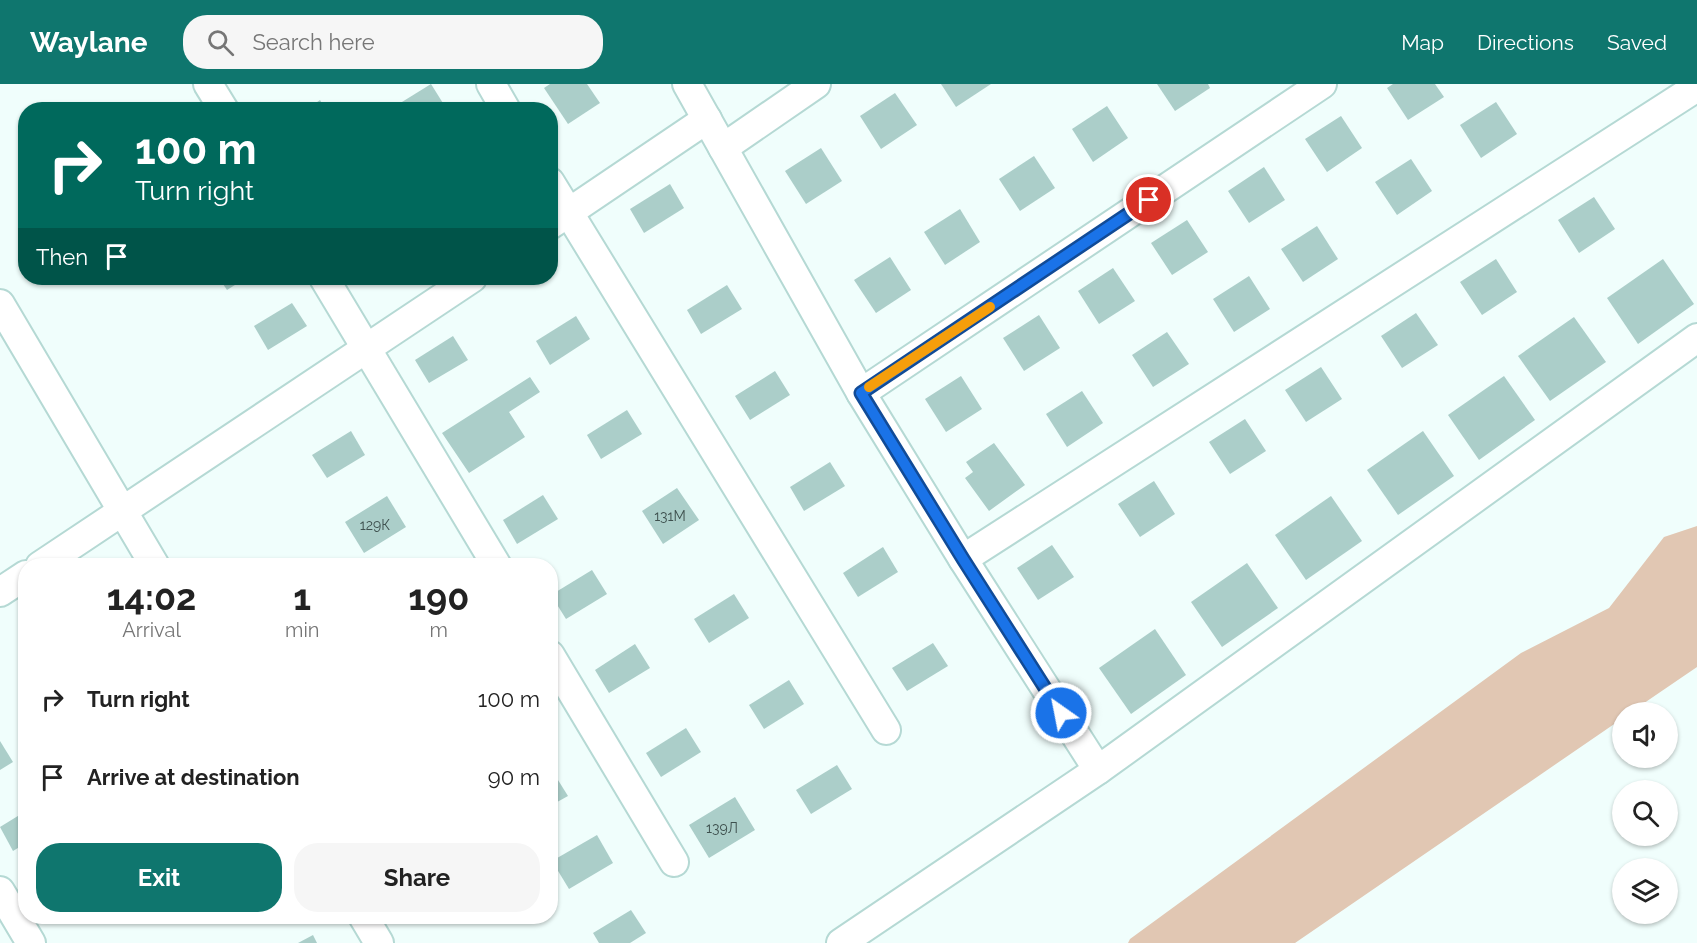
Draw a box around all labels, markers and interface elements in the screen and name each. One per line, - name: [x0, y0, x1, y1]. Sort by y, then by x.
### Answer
- search box: [183, 15, 603, 69]
- text: Waylane: [30, 26, 147, 59]
- icon: search: [204, 26, 237, 59]
- text: Search here: [252, 29, 375, 55]
- text: Map: [1401, 30, 1444, 55]
- text: Directions: [1477, 30, 1574, 55]
- text: Saved: [1607, 30, 1667, 55]
- text: 100 m: [135, 125, 257, 174]
- icon: right: [36, 126, 114, 204]
- pin: [1123, 174, 1174, 225]
- text: Turn right: [135, 175, 254, 206]
- icon: arrive: [1132, 183, 1165, 216]
- icon: arrive: [100, 240, 133, 273]
- text: Then: [36, 244, 88, 270]
- house number: 131М: [654, 508, 686, 524]
- house number: 129К: [360, 517, 390, 533]
- text: 14:02: [107, 576, 196, 618]
- text: 1: [293, 576, 311, 618]
- text: 190: [408, 576, 469, 618]
- text: Arrival: [122, 618, 181, 642]
- text: min: [285, 618, 319, 642]
- text: m: [430, 618, 448, 642]
- position arrow: [1029, 681, 1093, 745]
- icon: right: [36, 683, 69, 716]
- text: Turn right: [87, 686, 190, 712]
- text: 100 m: [478, 686, 540, 712]
- map controls: [1612, 702, 1678, 924]
- button: sound: [1612, 702, 1678, 768]
- icon: arrive: [36, 761, 69, 794]
- text: Arrive at destination: [87, 764, 300, 790]
- text: 90 m: [488, 764, 540, 790]
- button: search: [1612, 780, 1678, 846]
- house number: 139Л: [706, 820, 738, 836]
- button: Exit: [36, 843, 282, 912]
- button: Share: [294, 843, 540, 912]
- button: layers: [1612, 858, 1678, 924]

